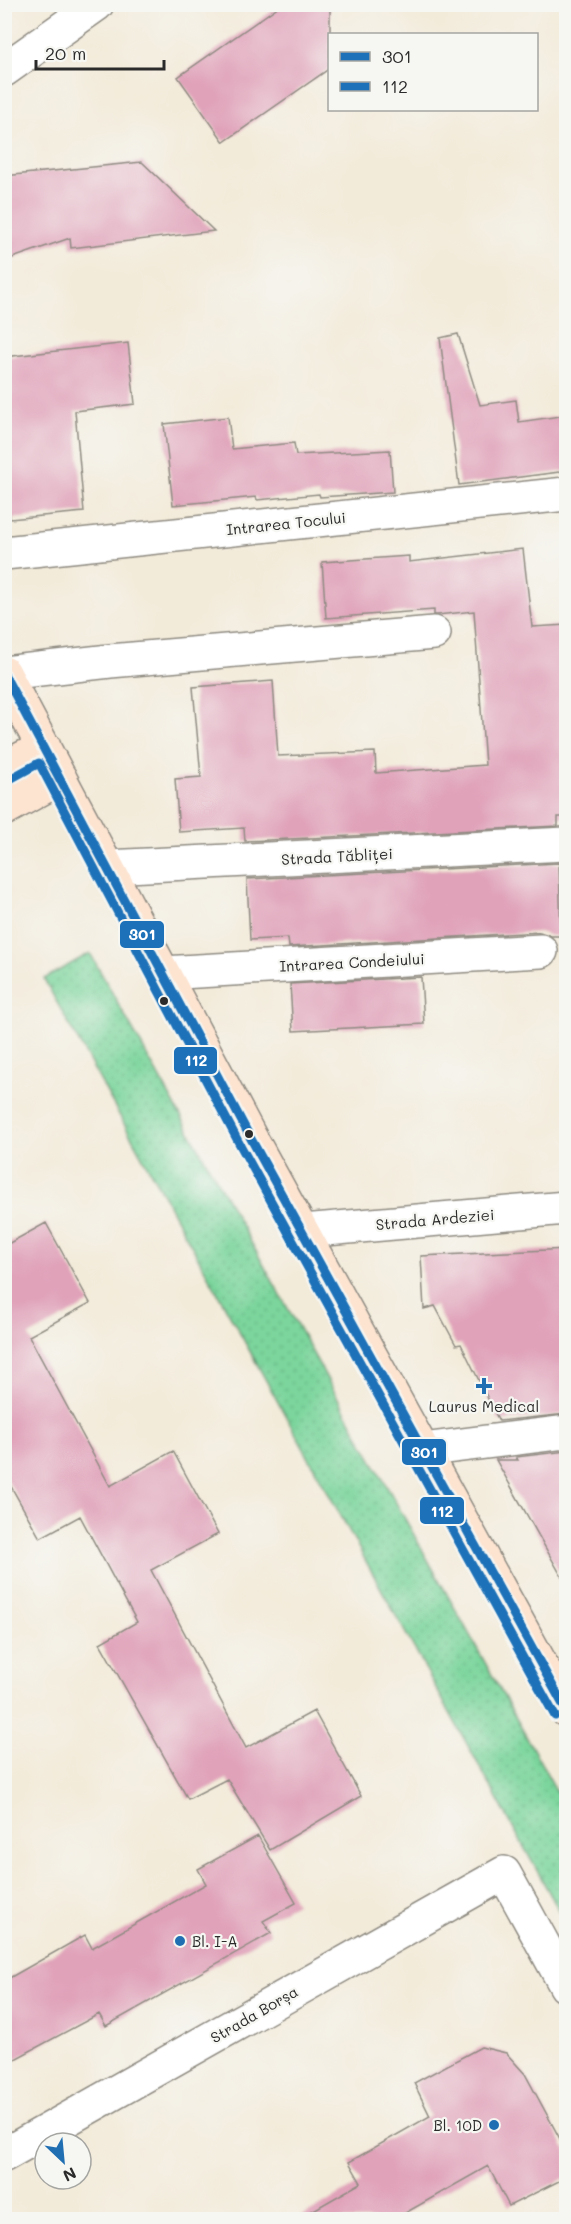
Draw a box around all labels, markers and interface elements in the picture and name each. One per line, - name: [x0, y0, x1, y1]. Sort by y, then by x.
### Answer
- scale bar: [36, 33, 164, 71]
- legend: [328, 33, 538, 111]
- text: 20 m: [45, 41, 86, 65]
- text: 301: [382, 44, 412, 68]
- text: 112: [382, 74, 408, 98]
- street label: Intrarea Tocului: [225, 507, 347, 539]
- street label: Strada Tăbliței: [281, 843, 393, 870]
- line badge: 301: [119, 920, 165, 949]
- text: 301: [129, 923, 155, 944]
- street label: Intrarea Condeiului: [279, 948, 425, 976]
- unlabelled marker: [158, 995, 170, 1007]
- line badge: 112: [173, 1046, 218, 1075]
- text: 112: [184, 1049, 208, 1070]
- unlabelled marker: [243, 1128, 255, 1140]
- street label: Strada Ardeziei: [375, 1204, 495, 1234]
- marker: Laurus Medical: [475, 1377, 493, 1395]
- place label: Laurus Medical: [429, 1396, 539, 1416]
- line badge: 301: [401, 1438, 447, 1466]
- text: 301: [411, 1441, 437, 1462]
- line badge: 112: [419, 1496, 465, 1525]
- text: 112: [430, 1500, 454, 1521]
- place label: Bl. I-A: [192, 1931, 238, 1951]
- marker: Bl. I-A: [173, 1934, 187, 1948]
- street label: Strada Borșa: [207, 1981, 302, 2048]
- place label: Bl. 10D: [433, 2115, 482, 2135]
- marker: Bl. 10D: [487, 2118, 501, 2132]
- north arrow: [33, 2131, 93, 2191]
- text: N: [60, 2163, 80, 2187]

